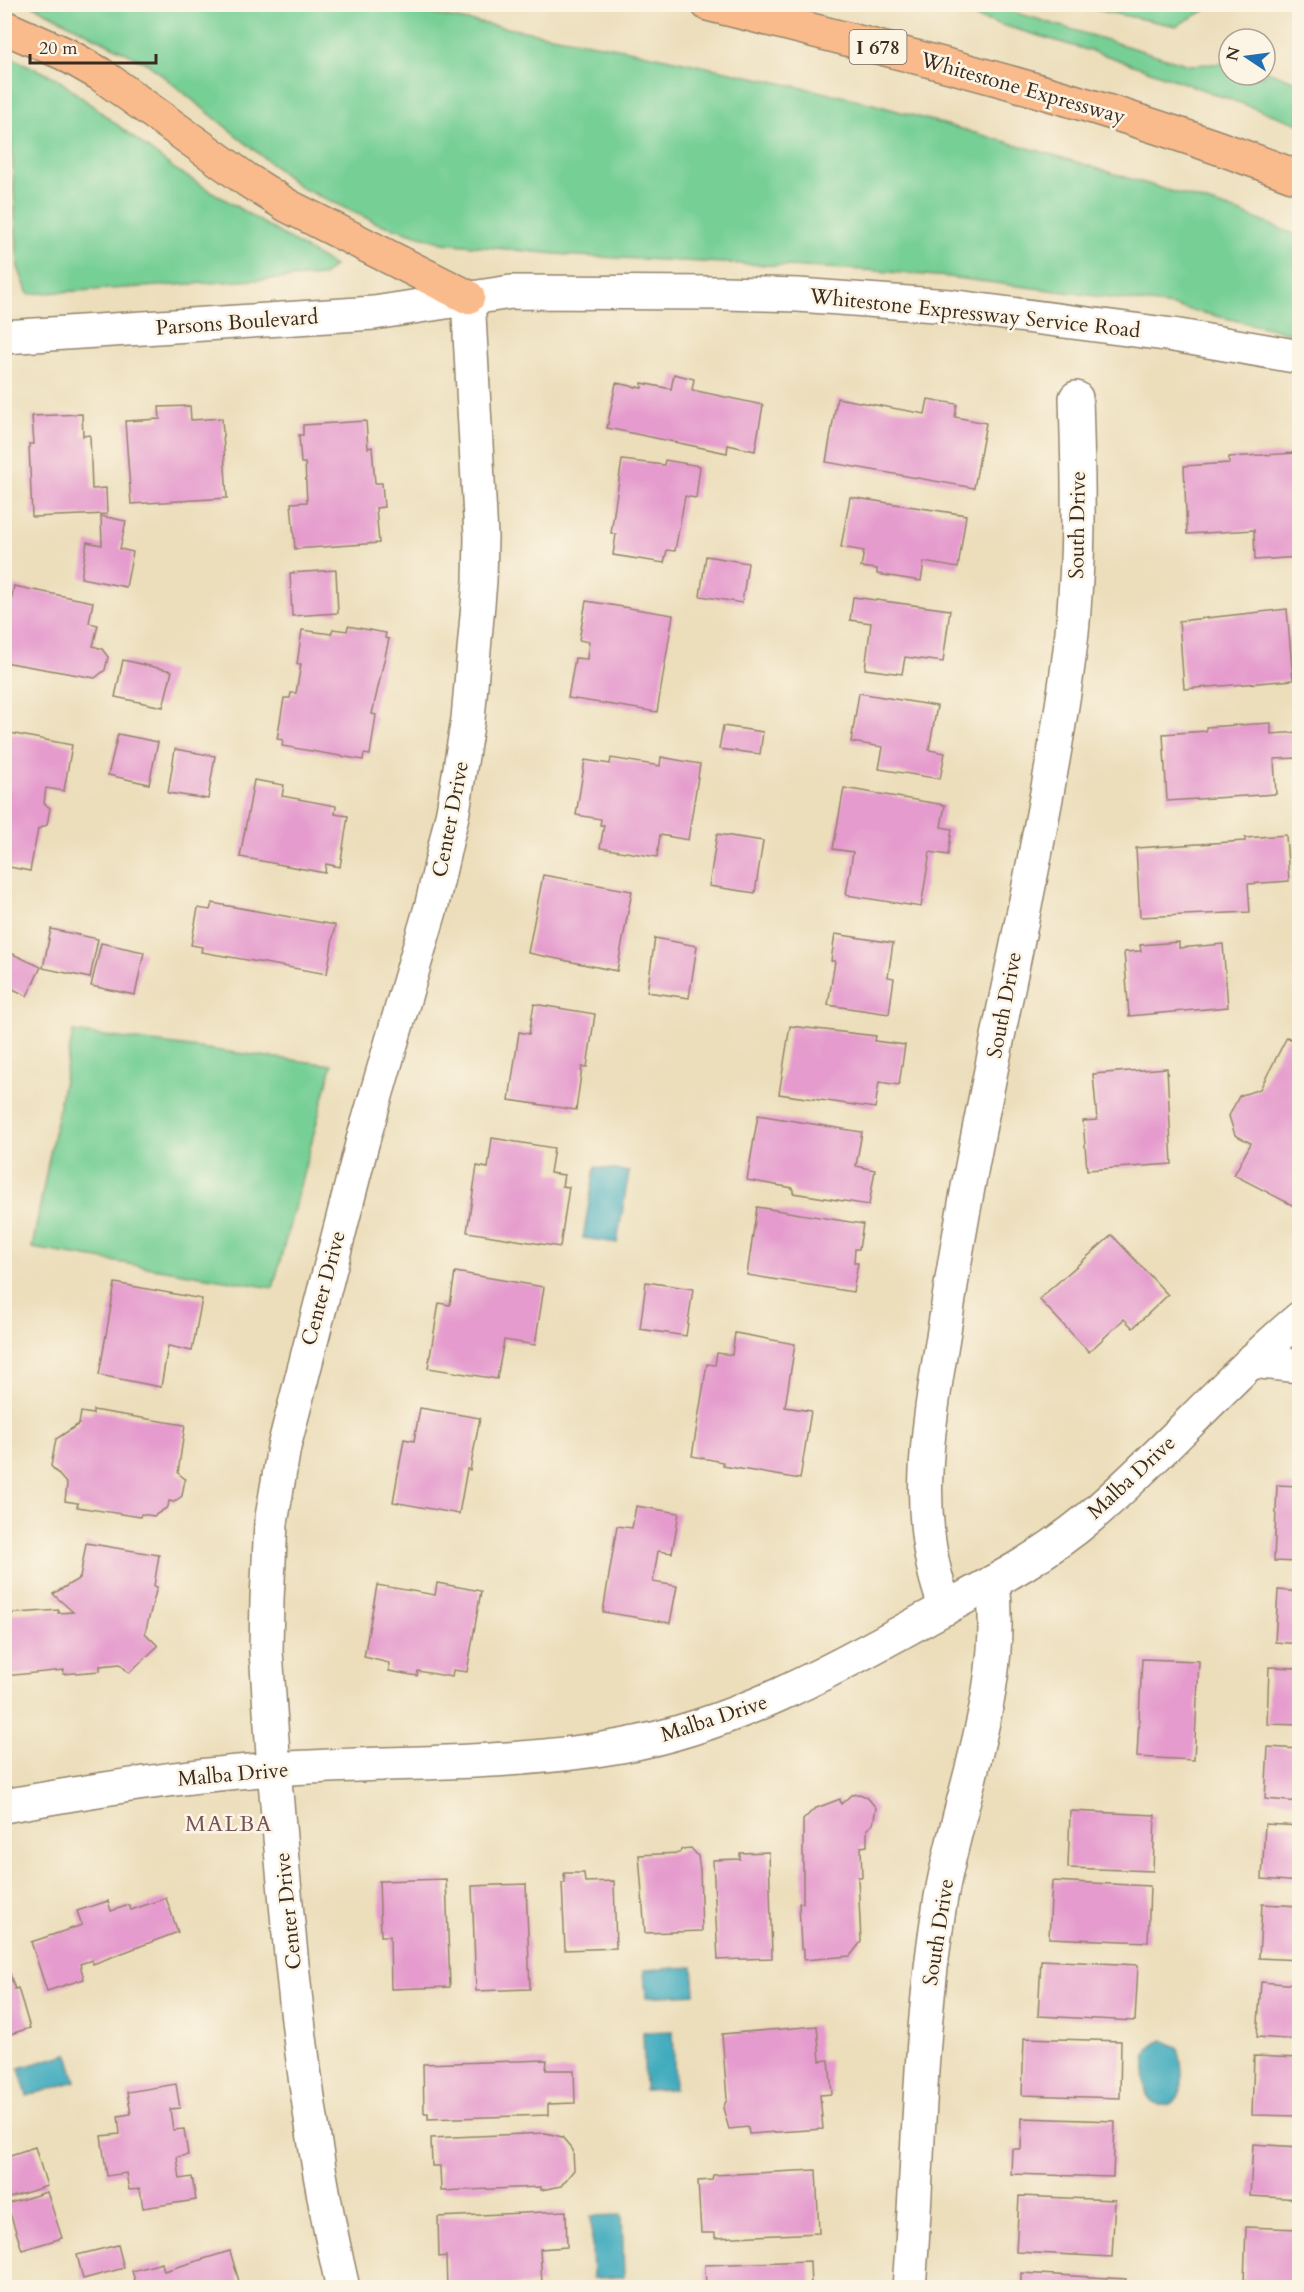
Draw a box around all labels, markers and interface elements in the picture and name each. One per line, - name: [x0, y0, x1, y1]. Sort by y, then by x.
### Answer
- scale bar: [30, 27, 156, 65]
- north arrow: [1217, 27, 1277, 87]
- road number: I 678: [850, 30, 906, 64]
- text: 20 m: [39, 36, 78, 61]
- street label: Whitestone Expressway: [916, 45, 1129, 132]
- text: N: [1221, 45, 1246, 63]
- street label: Whitestone Expressway Service Road: [807, 282, 1142, 345]
- street label: Parsons Boulevard: [155, 302, 319, 343]
- street label: South Drive: [1062, 471, 1093, 579]
- street label: Center Drive: [425, 759, 476, 880]
- street label: South Drive: [980, 949, 1029, 1061]
- street label: Center Drive: [294, 1227, 353, 1349]
- street label: Malba Drive: [1081, 1429, 1182, 1526]
- street label: Malba Drive: [657, 1688, 771, 1749]
- street label: Malba Drive: [177, 1755, 290, 1794]
- district label: MALBA: [185, 1809, 273, 1839]
- street label: Center Drive: [268, 1851, 309, 1971]
- street label: South Drive: [916, 1876, 961, 1988]

